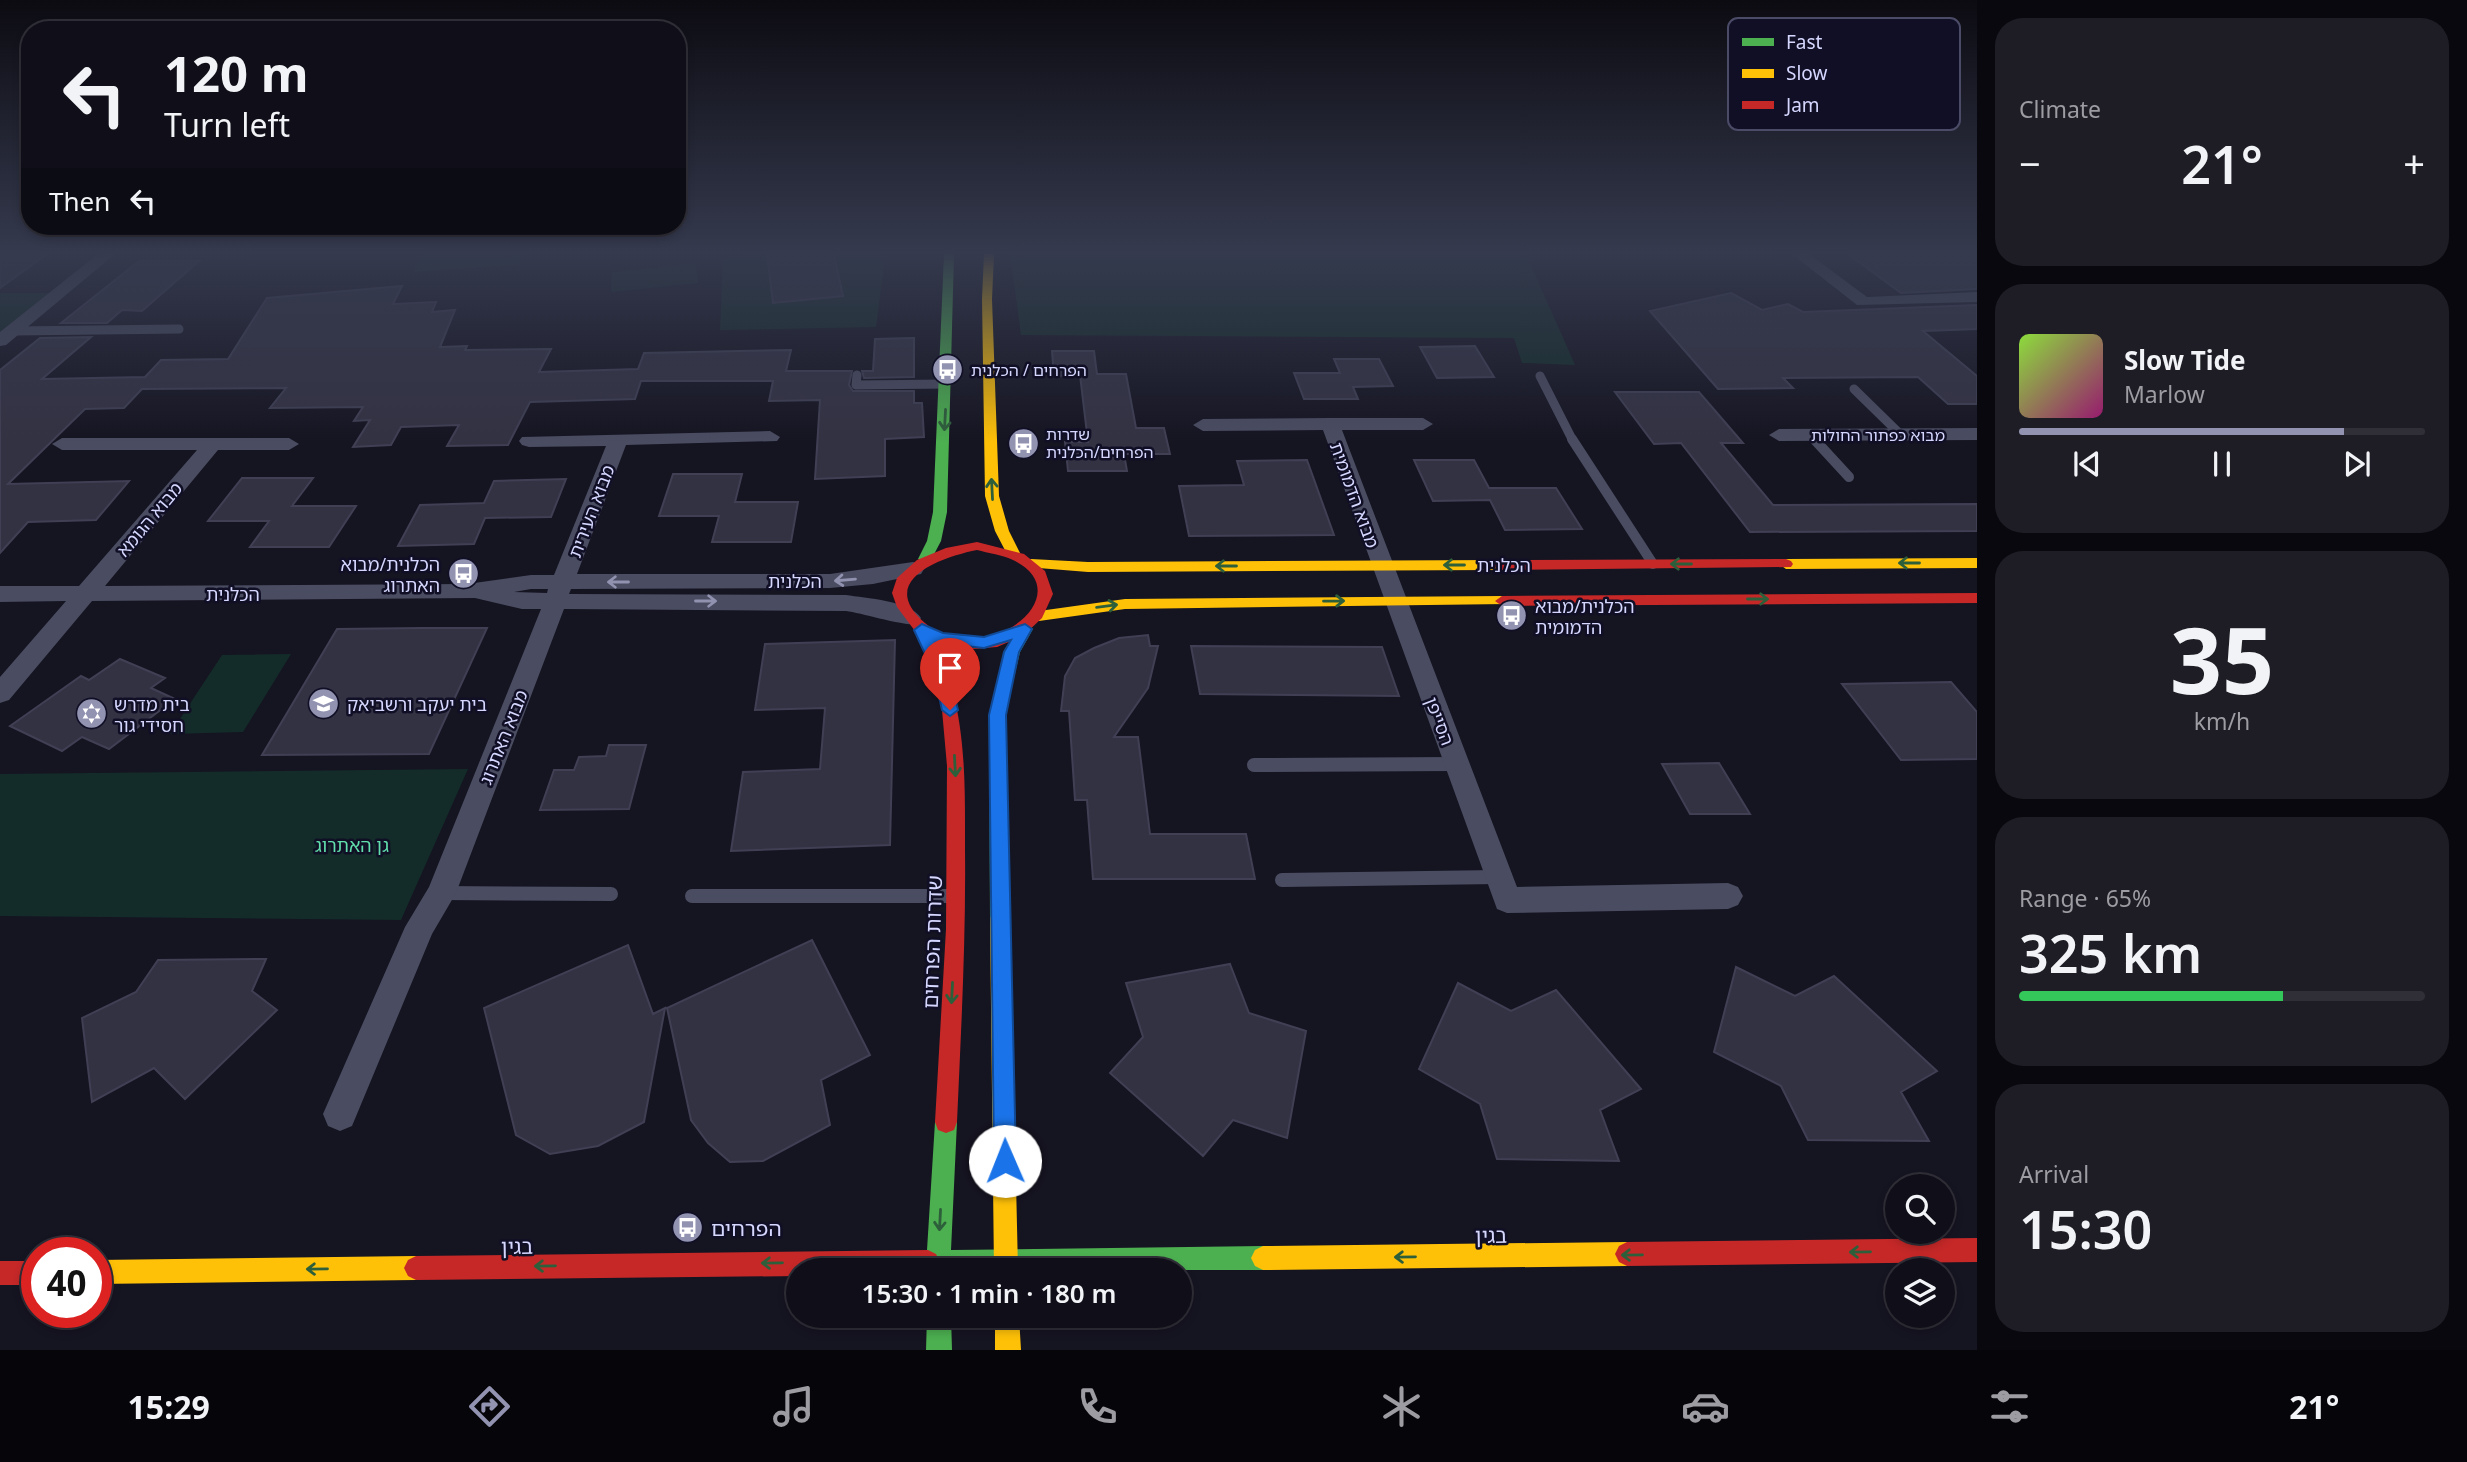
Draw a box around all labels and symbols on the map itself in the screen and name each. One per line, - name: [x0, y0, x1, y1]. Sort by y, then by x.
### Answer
- legend: [1728, 18, 1960, 130]
- text: Fast: [1786, 29, 1823, 55]
- text: Slow: [1786, 60, 1827, 86]
- text: Jam: [1784, 92, 1820, 118]
- bus stop icon: הפרחים / הכלנית: [931, 353, 965, 387]
- place label: הפרחים / הכלנית: [971, 359, 1087, 381]
- one-way arrow: [938, 408, 951, 431]
- place label: שדרות הפרחים/הכלנית: [1046, 423, 1154, 463]
- street label: מבוא כפתור החולות: [1811, 424, 1945, 446]
- bus stop icon: שדרות הפרחים/הכלנית: [1006, 426, 1040, 460]
- street label: מבוא הדמומית: [1325, 439, 1385, 551]
- street label: מבוא העירית: [562, 461, 620, 561]
- street label: מבוא הגומא: [111, 477, 187, 561]
- one-way arrow: [986, 478, 999, 501]
- place label: הכלנית/מבוא האתרוג: [341, 552, 440, 597]
- street label: הכלנית: [1477, 553, 1531, 577]
- one-way arrow: [1898, 556, 1921, 570]
- bus stop icon: הכלנית/מבוא האתרוג: [446, 557, 480, 591]
- one-way arrow: [1670, 557, 1693, 571]
- one-way arrow: [1443, 558, 1466, 572]
- one-way arrow: [1215, 559, 1238, 573]
- street label: הכלנית: [768, 569, 822, 593]
- one-way arrow: [834, 574, 857, 587]
- one-way arrow: [607, 575, 630, 588]
- street label: הכלנית: [206, 582, 260, 606]
- one-way arrow: [1746, 592, 1769, 606]
- one-way arrow: [694, 594, 717, 608]
- one-way arrow: [1322, 594, 1345, 608]
- place label: הכלנית/מבוא הדמומית: [1535, 594, 1634, 639]
- bus stop icon: הכלנית/מבוא הדמומית: [1495, 599, 1529, 633]
- one-way arrow: [1095, 600, 1118, 613]
- pin: [920, 638, 980, 710]
- street label: מבוא האתרוג: [473, 686, 533, 788]
- school or university icon: בית יעקב ורשביאק: [307, 687, 341, 721]
- place label: בית מדרש חסידי גור: [114, 692, 190, 737]
- place label: בית יעקב ורשביאק: [347, 692, 487, 716]
- street label: הסייפן: [1420, 693, 1460, 749]
- synagogue icon: בית מדרש חסידי גור: [74, 697, 108, 731]
- one-way arrow: [949, 754, 962, 777]
- park label: גן האתרוג: [315, 833, 389, 857]
- street label: שדרות הפרחים: [916, 875, 948, 1009]
- one-way arrow: [946, 981, 959, 1004]
- position arrow: [968, 1124, 1042, 1198]
- one-way arrow: [934, 1209, 947, 1232]
- bus stop icon: הפרחים: [671, 1211, 705, 1245]
- place label: הפרחים: [711, 1214, 782, 1242]
- street label: בגין: [1475, 1221, 1507, 1249]
- street label: בגין: [501, 1232, 533, 1260]
- speed limit sign: 40: [21, 1237, 112, 1328]
- one-way arrow: [1849, 1245, 1872, 1259]
- one-way arrow: [1621, 1248, 1644, 1261]
- one-way arrow: [1394, 1251, 1417, 1264]
- one-way arrow: [761, 1257, 784, 1270]
- one-way arrow: [533, 1259, 556, 1273]
- one-way arrow: [306, 1262, 329, 1276]

